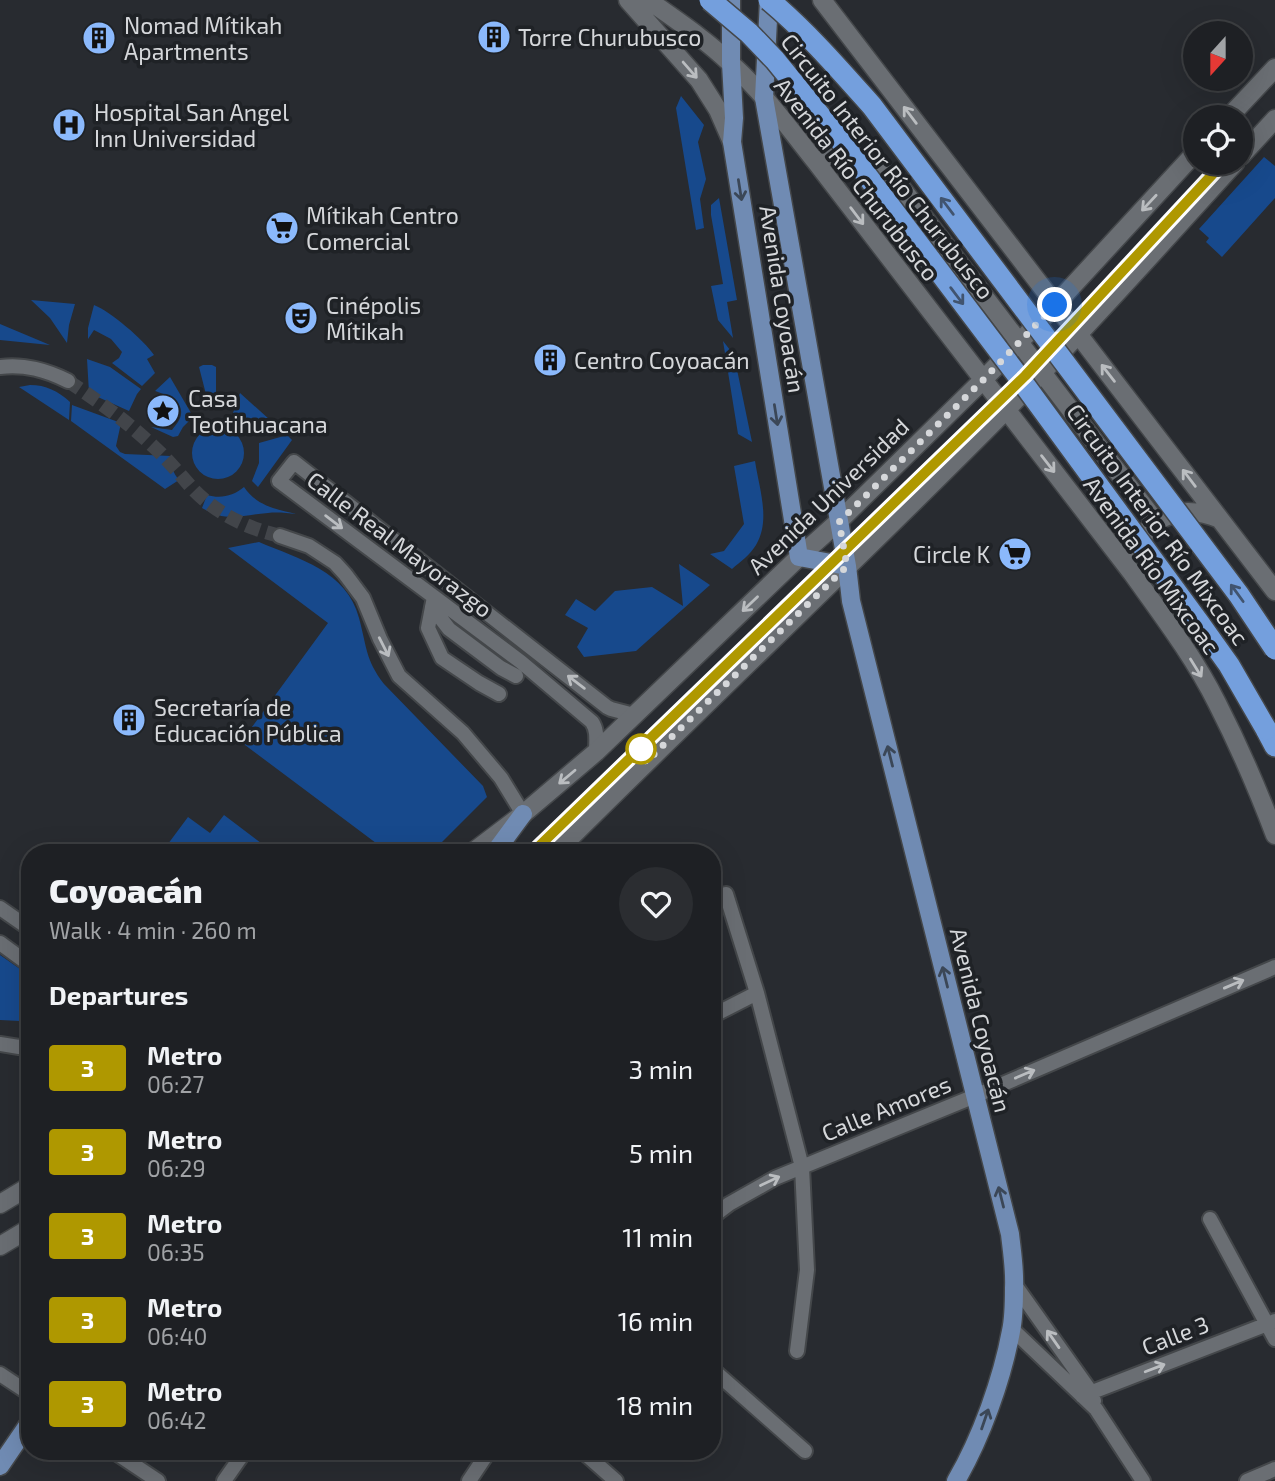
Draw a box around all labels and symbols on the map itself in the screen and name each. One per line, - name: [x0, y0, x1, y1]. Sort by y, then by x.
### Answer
- place label: Nomad Mítikah Apartments: [124, 11, 282, 65]
- building icon: Torre Churubusco: [475, 18, 513, 56]
- building icon: Nomad Mítikah Apartments: [80, 19, 118, 57]
- north arrow: [1183, 21, 1253, 91]
- place label: Torre Churubusco: [518, 23, 701, 51]
- street label: Circuito Interior Río Churubusco: [776, 28, 1000, 304]
- one-way arrow: [682, 60, 698, 78]
- street label: Avenida Río Churubusco: [769, 72, 945, 286]
- place label: Hospital San Angel Inn Universidad: [94, 98, 289, 152]
- hospital icon: Hospital San Angel Inn Universidad: [50, 106, 88, 144]
- one-way arrow: [902, 106, 917, 124]
- one-way arrow: [734, 178, 747, 201]
- one-way arrow: [1141, 194, 1157, 212]
- one-way arrow: [940, 197, 955, 216]
- place label: Mítikah Centro Comercial: [306, 201, 459, 255]
- street label: Avenida Coyoacán: [754, 203, 812, 395]
- one-way arrow: [850, 207, 865, 225]
- supermarket icon: Mítikah Centro Comercial: [263, 209, 301, 247]
- one-way arrow: [950, 286, 965, 305]
- your location: [1037, 287, 1072, 322]
- place label: Cinépolis Mítikah: [326, 291, 421, 345]
- theatre icon: Cinépolis Mítikah: [282, 299, 320, 337]
- building icon: Centro Coyoacán: [531, 341, 569, 379]
- place label: Centro Coyoacán: [574, 346, 750, 374]
- one-way arrow: [1100, 364, 1115, 383]
- place label: Casa Teotihuacana: [188, 384, 328, 438]
- place icon: Casa Teotihuacana: [144, 392, 182, 430]
- street label: Circuito Interior Río Mixcoac: [1061, 398, 1255, 650]
- one-way arrow: [770, 403, 783, 425]
- street label: Avenida Universidad: [742, 412, 914, 580]
- one-way arrow: [1040, 454, 1055, 473]
- street label: Calle Real Mayorazgo: [302, 465, 498, 623]
- one-way arrow: [1182, 469, 1197, 488]
- street label: Avenida Río Mixcoac: [1078, 471, 1226, 659]
- one-way arrow: [324, 515, 343, 529]
- supermarket icon: Circle K: [996, 535, 1034, 573]
- place label: Circle K: [913, 540, 990, 568]
- one-way arrow: [1230, 583, 1245, 602]
- one-way arrow: [742, 596, 759, 613]
- one-way arrow: [378, 636, 392, 657]
- one-way arrow: [1189, 657, 1203, 677]
- one-way arrow: [567, 675, 586, 690]
- place label: Secretaría de Educación Pública: [154, 693, 342, 747]
- building icon: Secretaría de Educación Pública: [110, 701, 148, 739]
- unlabelled marker: [626, 734, 656, 764]
- one-way arrow: [883, 745, 896, 768]
- one-way arrow: [558, 769, 576, 785]
- street label: Avenida Coyoacán: [945, 925, 1017, 1115]
- one-way arrow: [938, 966, 951, 989]
- one-way arrow: [1223, 977, 1244, 990]
- one-way arrow: [1014, 1067, 1035, 1080]
- street label: Calle Amores: [817, 1069, 955, 1147]
- one-way arrow: [759, 1174, 780, 1187]
- one-way arrow: [994, 1186, 1007, 1209]
- street label: Calle 3: [1137, 1309, 1213, 1361]
- one-way arrow: [1046, 1330, 1060, 1349]
- one-way arrow: [1143, 1360, 1165, 1373]
- one-way arrow: [980, 1409, 992, 1431]

